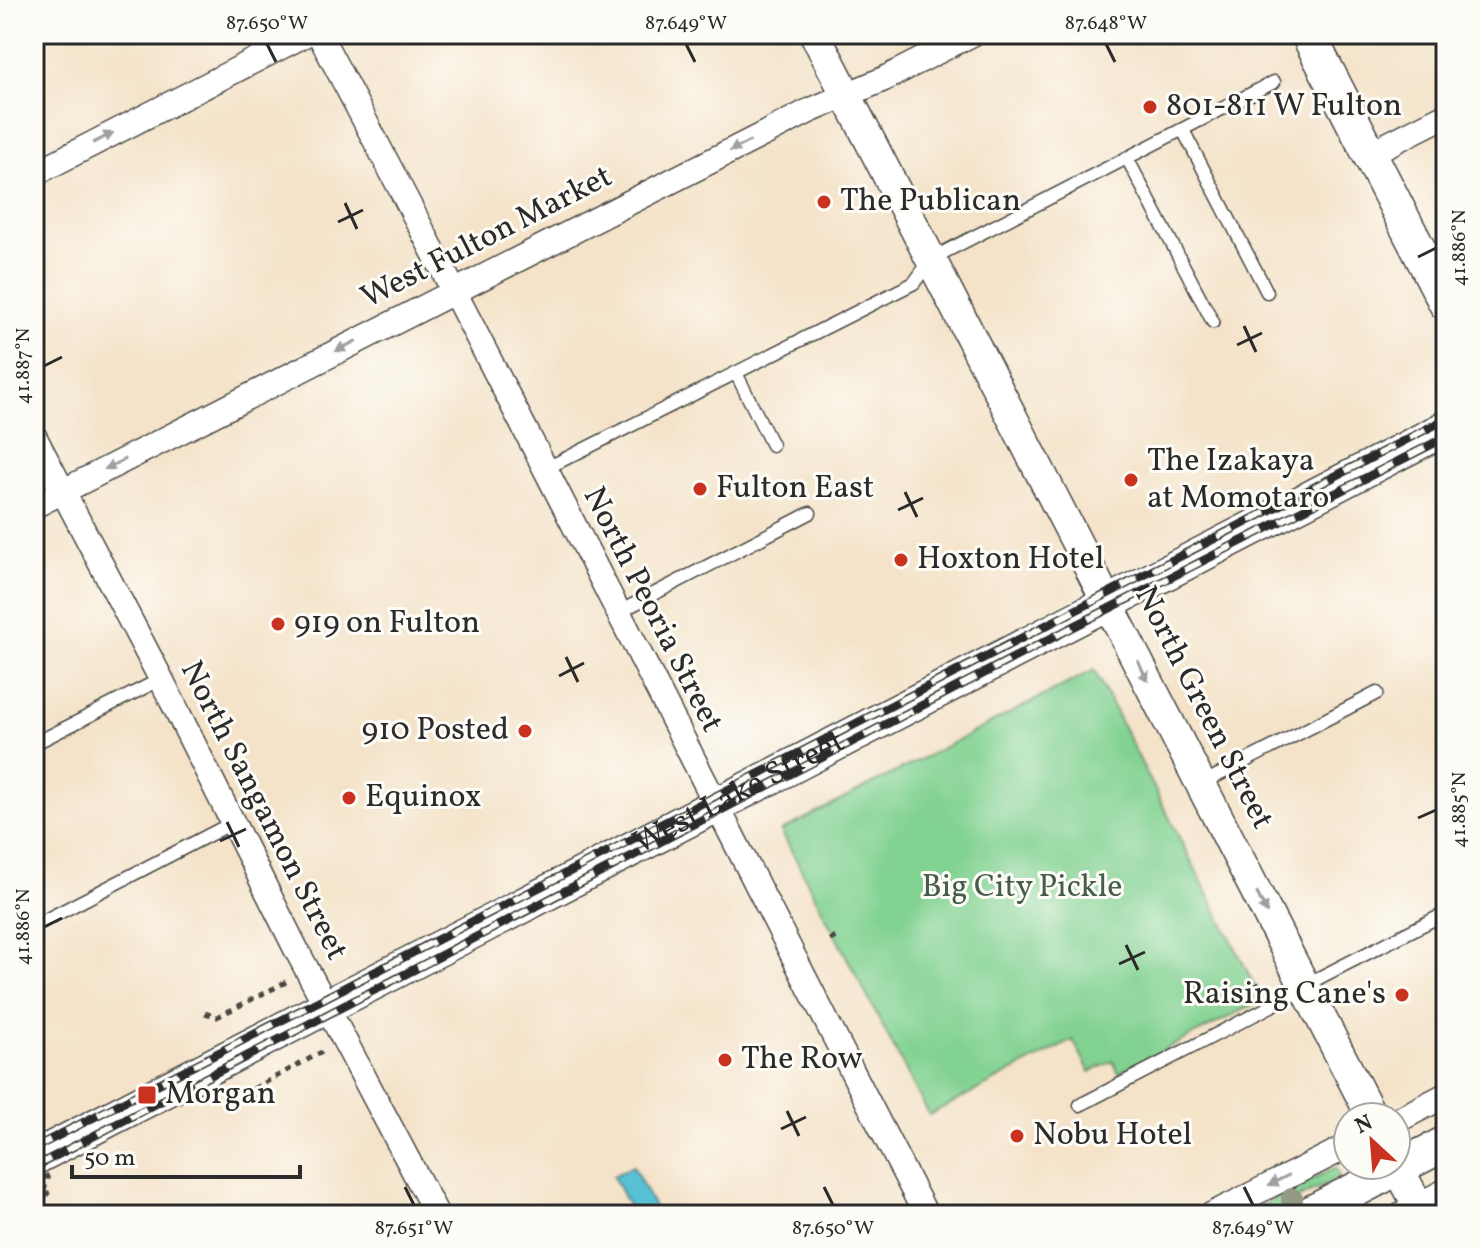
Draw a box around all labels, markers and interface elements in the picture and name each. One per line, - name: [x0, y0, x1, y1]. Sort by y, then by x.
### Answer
- text: 87.650°W: [226, 10, 308, 38]
- text: 87.649°W: [645, 10, 727, 38]
- text: 87.648°W: [1065, 10, 1147, 38]
- place label: 801-811 W Fulton: [1166, 85, 1402, 129]
- marker: 801-811 W Fulton: [1141, 98, 1159, 116]
- one-way arrow: [92, 131, 115, 145]
- one-way arrow: [728, 140, 751, 153]
- street label: West Fulton Market: [354, 156, 620, 320]
- place label: The Publican: [840, 180, 1021, 224]
- marker: The Publican: [815, 193, 833, 211]
- text: 41.886°N: [1446, 209, 1474, 287]
- text: 41.887°N: [10, 327, 38, 404]
- one-way arrow: [335, 339, 358, 352]
- place label: The Izakaya at Momotaro: [1147, 440, 1329, 521]
- one-way arrow: [104, 458, 127, 471]
- place label: Fulton East: [716, 467, 874, 511]
- marker: The Izakaya at Momotaro: [1122, 471, 1140, 489]
- street label: North Peoria Street: [571, 480, 733, 740]
- marker: Fulton East: [691, 480, 709, 498]
- place label: Hoxton Hotel: [917, 538, 1104, 582]
- marker: Hoxton Hotel: [892, 551, 910, 569]
- street label: North Green Street: [1123, 579, 1283, 837]
- place label: 919 on Fulton: [294, 602, 480, 646]
- marker: 919 on Fulton: [269, 615, 287, 633]
- street label: North Sangamon Street: [168, 654, 358, 968]
- one-way arrow: [1137, 660, 1150, 683]
- place label: 910 Posted: [362, 709, 509, 753]
- street label: West Lake Street: [626, 720, 853, 866]
- marker: 910 Posted: [516, 722, 534, 740]
- text: 41.885°N: [1446, 772, 1474, 848]
- place label: Equinox: [365, 776, 482, 820]
- marker: Equinox: [340, 789, 358, 807]
- park label: Big City Pickle: [922, 866, 1122, 910]
- text: 41.886°N: [10, 888, 38, 966]
- one-way arrow: [1256, 891, 1269, 914]
- place label: Raising Cane's: [1183, 973, 1386, 1017]
- marker: Raising Cane's: [1393, 986, 1411, 1004]
- place label: The Row: [741, 1038, 863, 1082]
- marker: The Row: [716, 1051, 734, 1069]
- place label: Morgan: [165, 1073, 276, 1117]
- marker: Morgan: [136, 1084, 158, 1106]
- north arrow: [1332, 1101, 1412, 1181]
- text: N: [1350, 1108, 1378, 1143]
- place label: Nobu Hotel: [1033, 1114, 1192, 1158]
- marker: Nobu Hotel: [1008, 1127, 1026, 1145]
- scale bar: [72, 1129, 300, 1179]
- text: 50 m: [84, 1142, 136, 1176]
- one-way arrow: [1268, 1174, 1291, 1187]
- text: 87.651°W: [375, 1215, 453, 1243]
- text: 87.650°W: [792, 1215, 874, 1243]
- text: 87.649°W: [1212, 1215, 1294, 1243]

